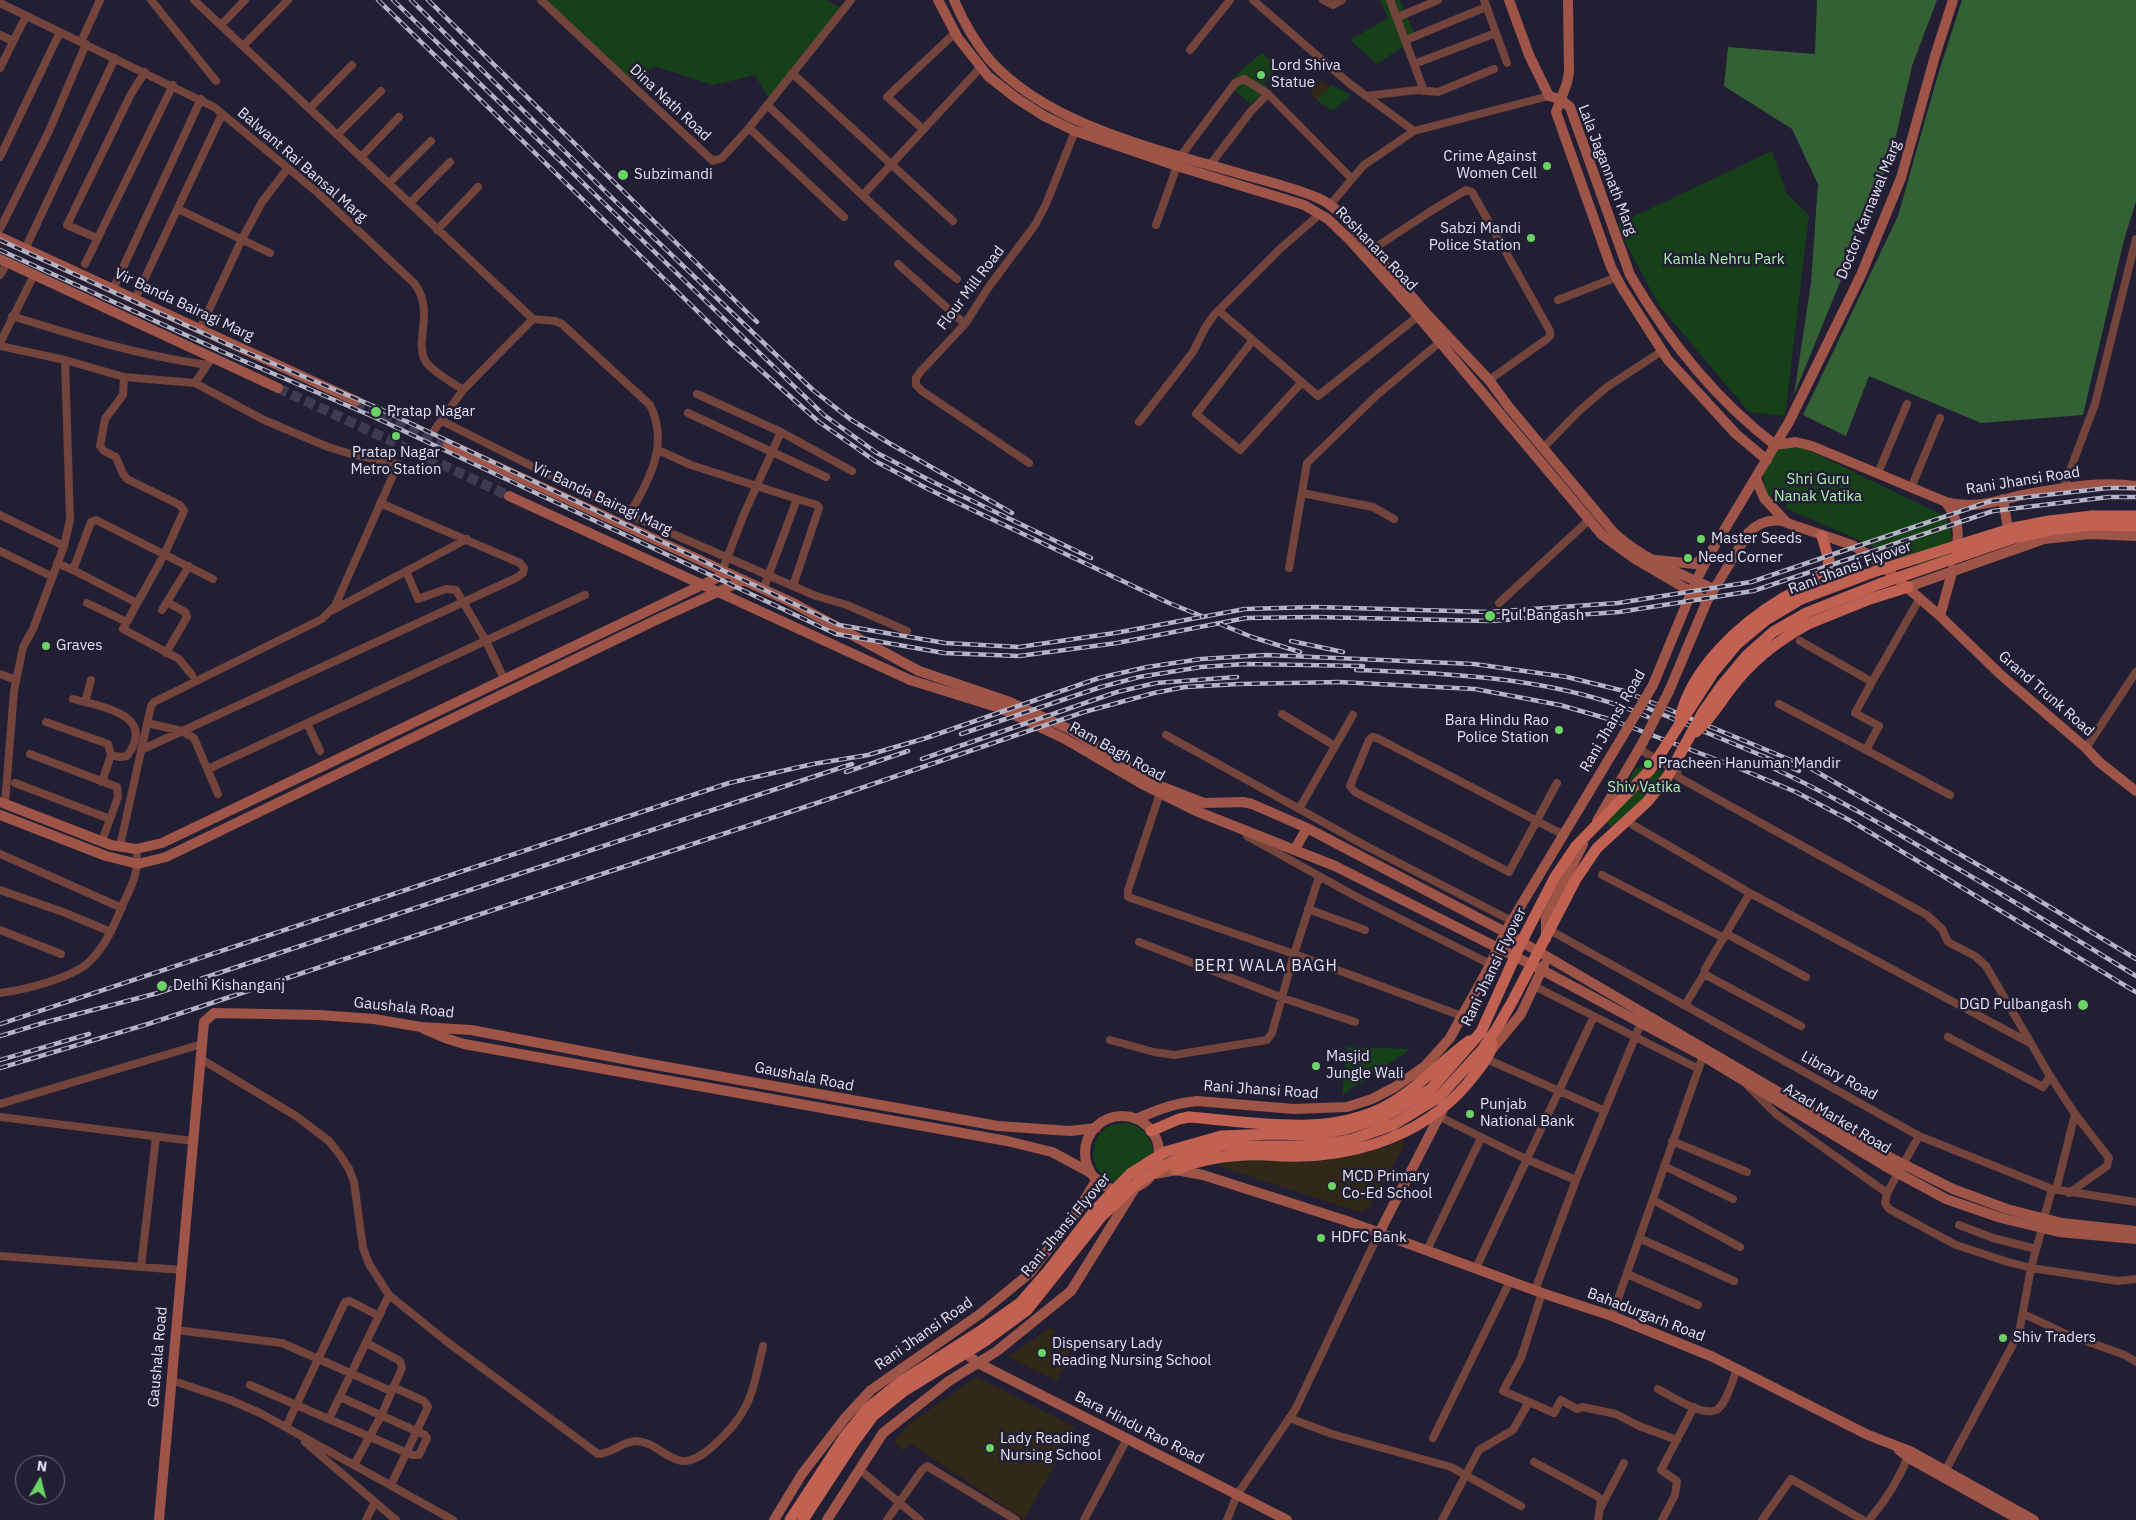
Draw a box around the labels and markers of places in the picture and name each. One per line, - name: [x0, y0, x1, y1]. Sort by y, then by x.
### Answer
- place label: Lord Shiva Statue: [1271, 57, 1341, 92]
- marker: Lord Shiva Statue: [1255, 69, 1267, 81]
- place label: Crime Against Women Cell: [1443, 148, 1537, 183]
- marker: Crime Against Women Cell: [1541, 160, 1553, 172]
- place label: Subzimandi: [634, 166, 713, 184]
- marker: Subzimandi: [616, 168, 630, 182]
- place label: Sabzi Mandi Police Station: [1429, 220, 1521, 255]
- marker: Sabzi Mandi Police Station: [1525, 232, 1537, 244]
- place label: Pratap Nagar: [387, 403, 475, 421]
- marker: Pratap Nagar: [369, 405, 383, 419]
- marker: Pratap Nagar Metro Station: [390, 430, 402, 442]
- place label: Pratap Nagar Metro Station: [351, 444, 441, 479]
- place label: Master Seeds: [1711, 530, 1802, 548]
- marker: Master Seeds: [1695, 533, 1707, 545]
- place label: Need Corner: [1698, 549, 1783, 567]
- marker: Need Corner: [1682, 552, 1694, 564]
- place label: Pul Bangash: [1501, 607, 1584, 625]
- marker: Pul Bangash: [1483, 609, 1497, 623]
- place label: Graves: [56, 637, 103, 655]
- marker: Graves: [40, 640, 52, 652]
- place label: Bara Hindu Rao Police Station: [1445, 712, 1549, 747]
- marker: Bara Hindu Rao Police Station: [1553, 724, 1565, 736]
- place label: Pracheen Hanuman Mandir: [1658, 755, 1840, 773]
- marker: Pracheen Hanuman Mandir: [1642, 758, 1654, 770]
- place label: Delhi Kishanganj: [173, 977, 285, 995]
- marker: Delhi Kishanganj: [155, 979, 169, 993]
- place label: DGD Pulbangash: [1959, 996, 2072, 1014]
- marker: DGD Pulbangash: [2076, 998, 2090, 1012]
- place label: Masjid Jungle Wali: [1326, 1048, 1404, 1083]
- marker: Masjid Jungle Wali: [1310, 1060, 1322, 1072]
- place label: Punjab National Bank: [1480, 1096, 1574, 1131]
- marker: Punjab National Bank: [1464, 1108, 1476, 1120]
- place label: MCD Primary Co-Ed School: [1342, 1168, 1432, 1203]
- marker: MCD Primary Co-Ed School: [1326, 1180, 1338, 1192]
- place label: HDFC Bank: [1331, 1229, 1407, 1247]
- marker: HDFC Bank: [1315, 1232, 1327, 1244]
- place label: Shiv Traders: [2013, 1329, 2096, 1347]
- marker: Shiv Traders: [1997, 1332, 2009, 1344]
- place label: Dispensary Lady Reading Nursing School: [1052, 1335, 1211, 1370]
- marker: Dispensary Lady Reading Nursing School: [1036, 1347, 1048, 1359]
- place label: Lady Reading Nursing School: [1000, 1430, 1101, 1465]
- marker: Lady Reading Nursing School: [984, 1442, 996, 1454]

